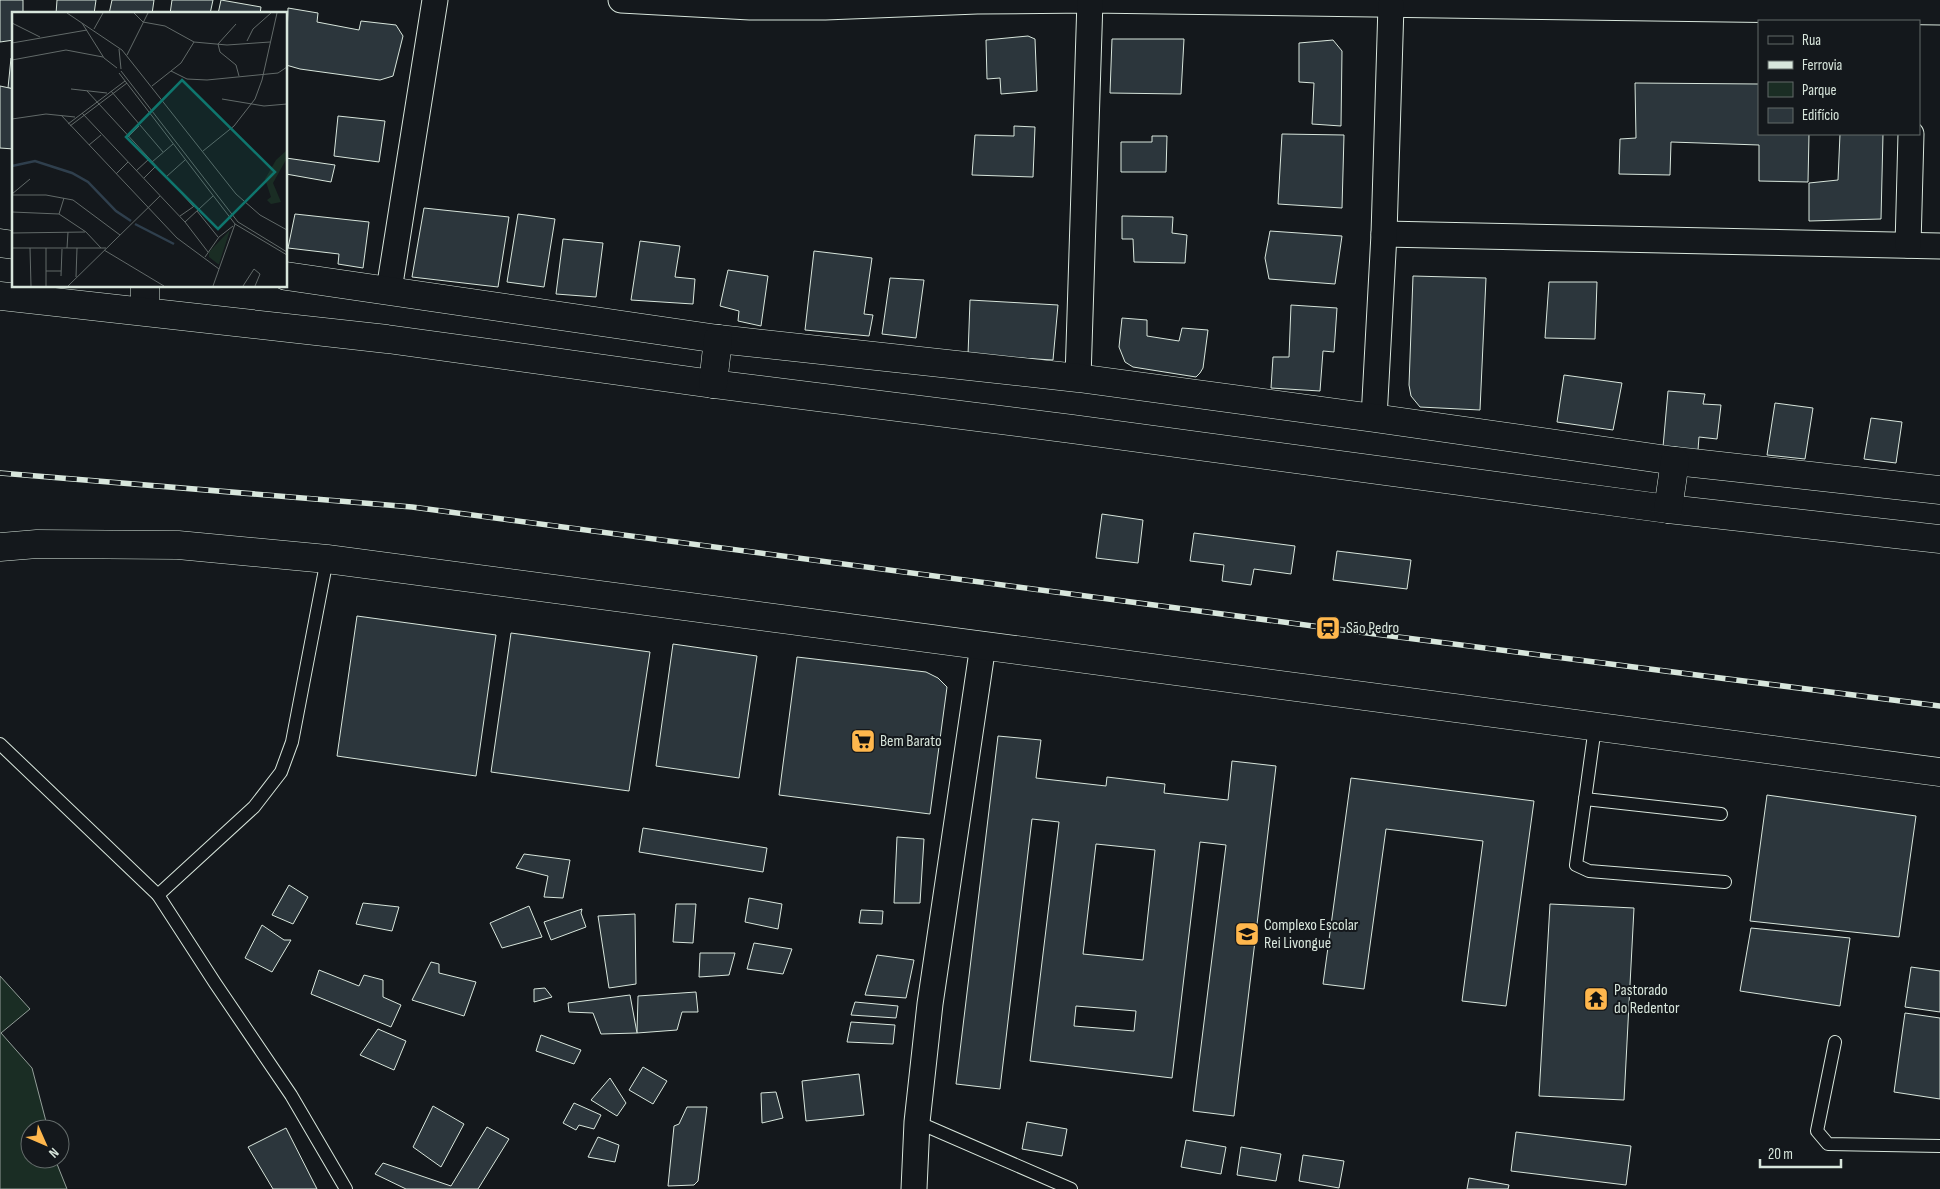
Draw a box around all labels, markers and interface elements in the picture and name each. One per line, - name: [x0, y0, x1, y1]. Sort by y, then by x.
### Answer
- inset map: [12, 12, 288, 288]
- legend: [1758, 20, 1920, 135]
- text: Rua: [1802, 31, 1821, 50]
- text: Ferrovia: [1802, 56, 1843, 75]
- text: Parque: [1802, 81, 1837, 100]
- text: Edifício: [1802, 106, 1839, 125]
- station icon: São Pedro: [1315, 615, 1341, 641]
- place label: São Pedro: [1346, 619, 1399, 638]
- supermarket icon: Bem Barato: [850, 728, 876, 754]
- place label: Bem Barato: [880, 732, 942, 751]
- place label: Complexo Escolar Rei Livongue: [1264, 916, 1359, 953]
- school or university icon: Complexo Escolar Rei Livongue: [1234, 921, 1260, 947]
- place label: Pastorado do Redentor: [1614, 981, 1680, 1018]
- temple icon: Pastorado do Redentor: [1583, 986, 1609, 1012]
- north arrow: [20, 1119, 70, 1169]
- scale bar: [1760, 1136, 1841, 1168]
- text: N: [45, 1144, 62, 1161]
- text: 20 m: [1768, 1145, 1793, 1164]

